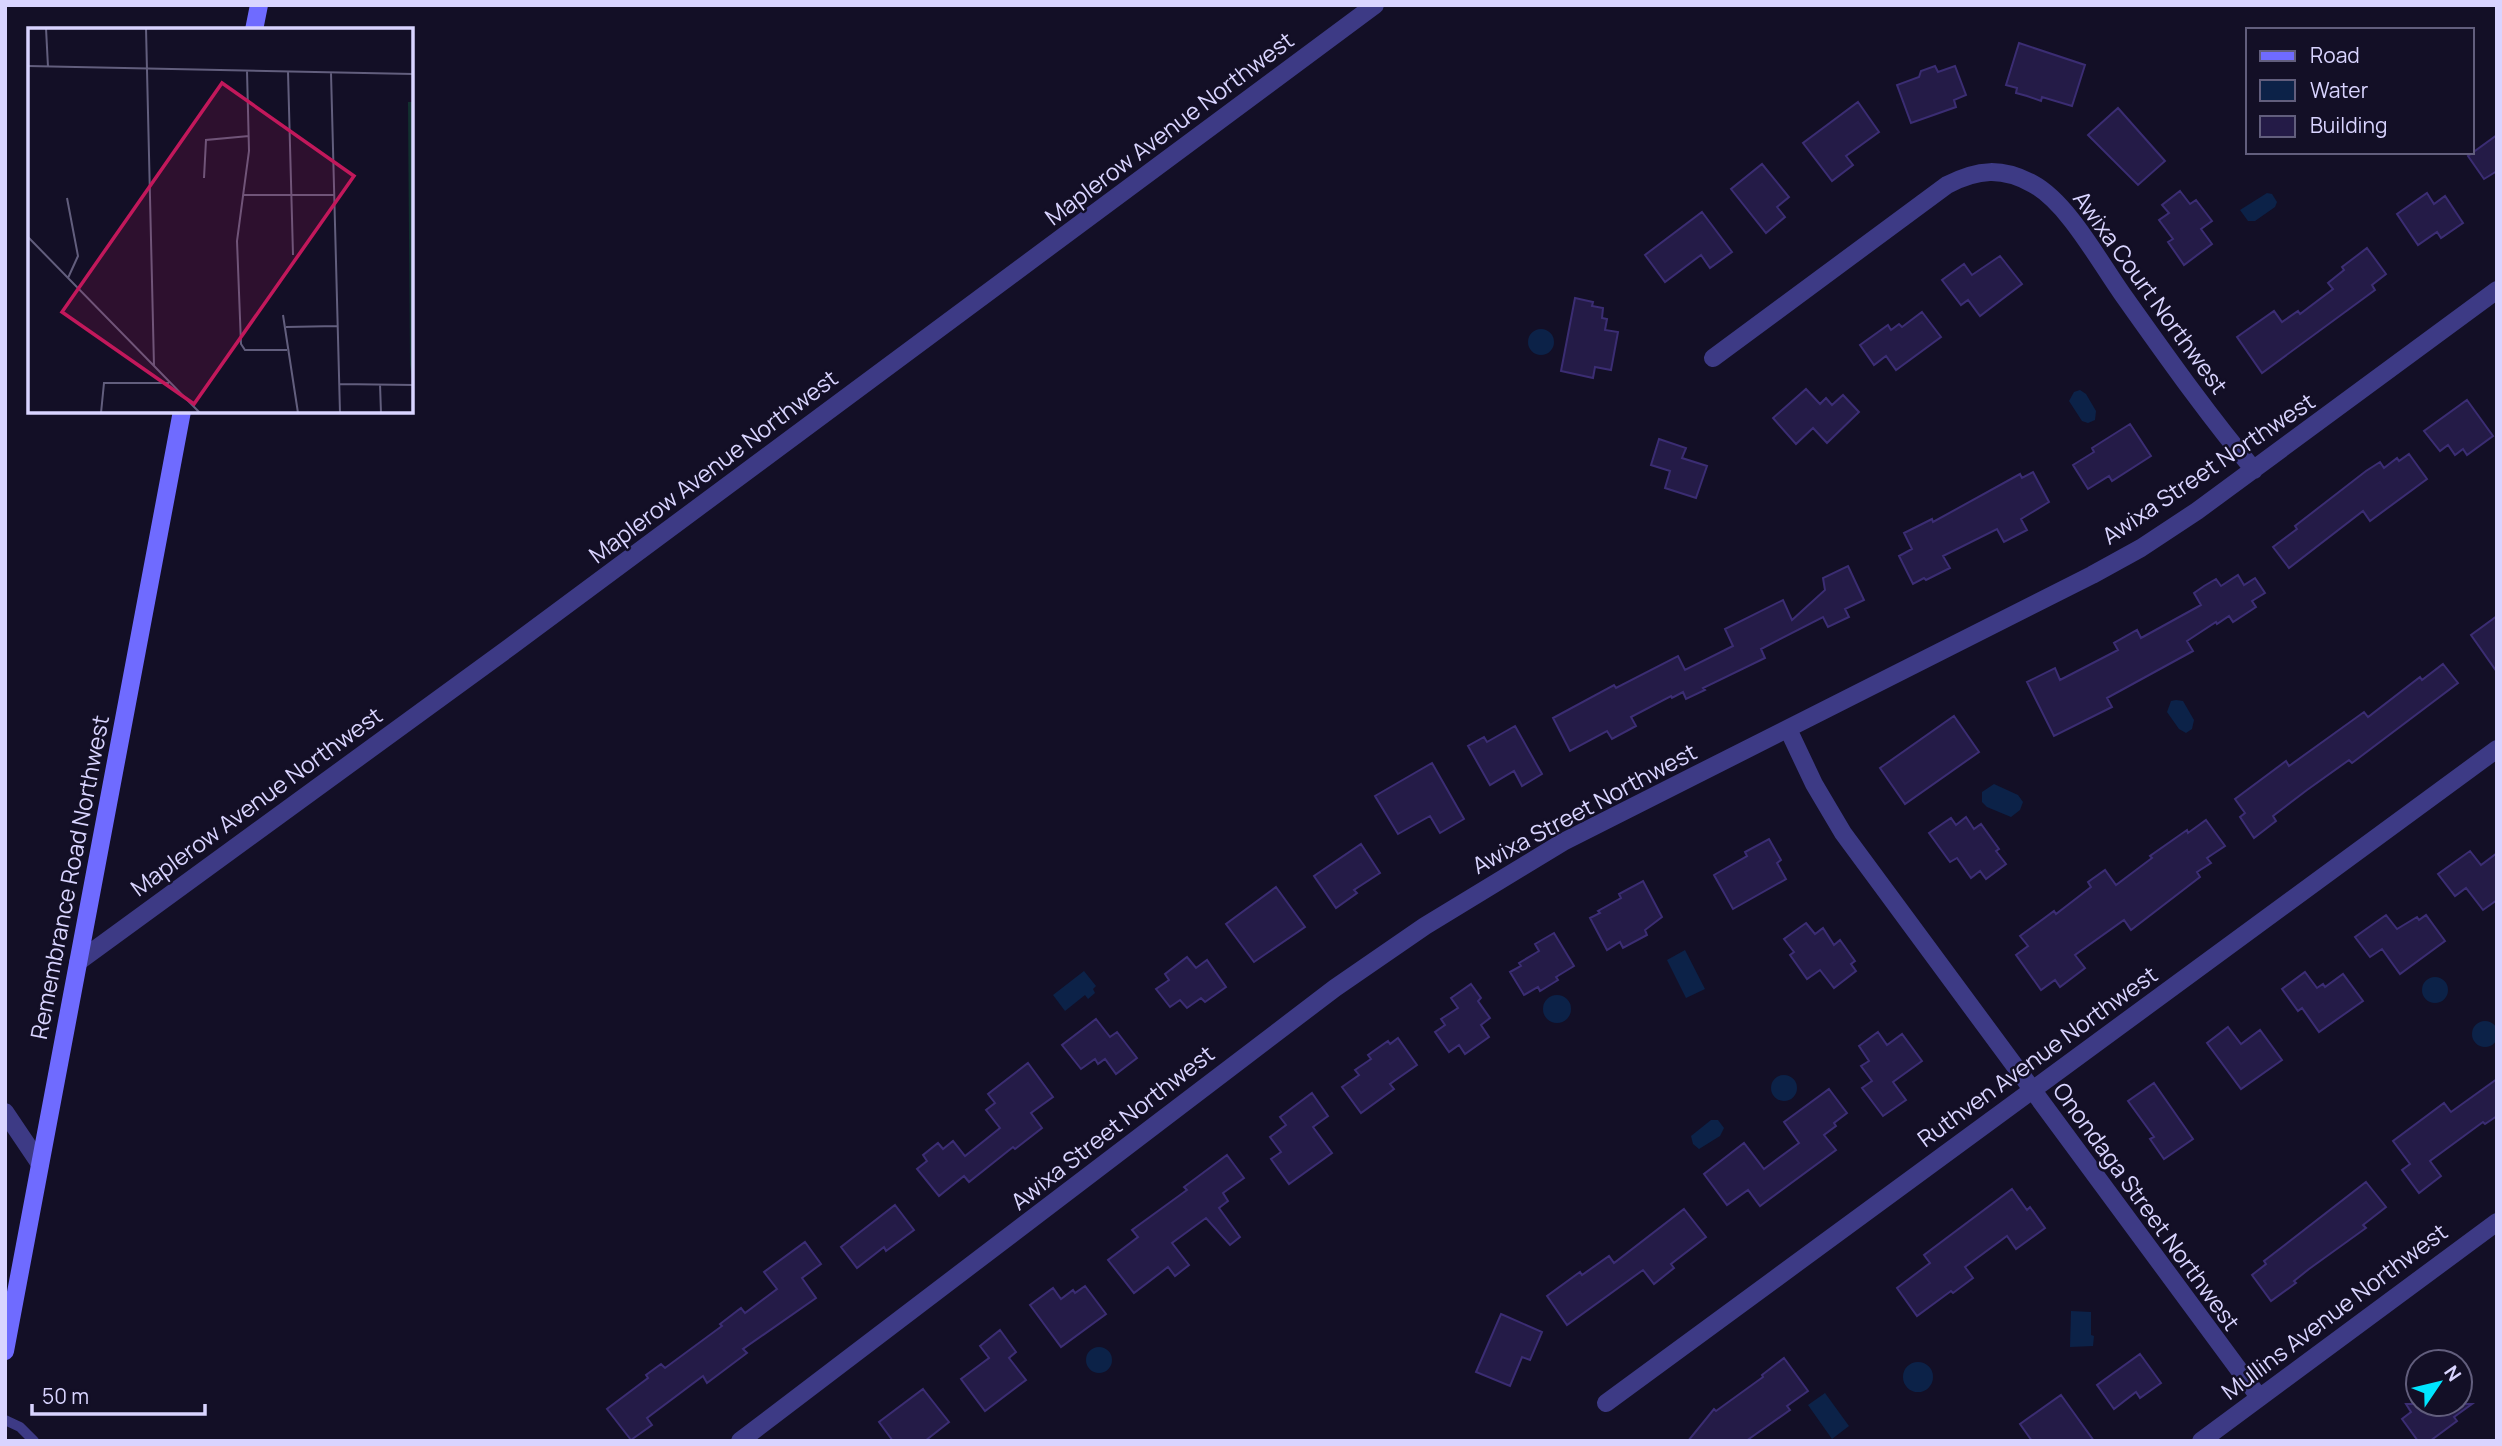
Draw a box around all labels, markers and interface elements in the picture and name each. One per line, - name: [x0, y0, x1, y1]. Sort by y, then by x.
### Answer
- street label: Maplerow Avenue Northwest: [1038, 24, 1300, 232]
- inset map: [28, 28, 413, 413]
- legend: [2246, 28, 2474, 154]
- text: Road: [2310, 41, 2360, 69]
- text: Water: [2310, 76, 2369, 104]
- text: Building: [2310, 111, 2387, 139]
- street label: Awixa Court Northwest: [2066, 184, 2236, 400]
- street label: Maplerow Avenue Northwest: [582, 362, 844, 570]
- street label: Awixa Street Northwest: [2095, 385, 2321, 551]
- street label: Maplerow Avenue Northwest: [124, 699, 388, 903]
- street label: Remembrance Road Northwest: [22, 712, 116, 1042]
- street label: Awixa Street Northwest: [1466, 735, 1702, 881]
- street label: Ruthven Avenue Northwest: [1911, 958, 2163, 1154]
- street label: Awixa Street Northwest: [1004, 1037, 1220, 1217]
- street label: Onondaga Street Northwest: [2046, 1075, 2248, 1337]
- street label: Mullins Avenue Northwest: [2216, 1217, 2452, 1405]
- north arrow: [2404, 1348, 2474, 1418]
- scale bar: [32, 1372, 205, 1416]
- text: 50 m: [42, 1382, 89, 1410]

